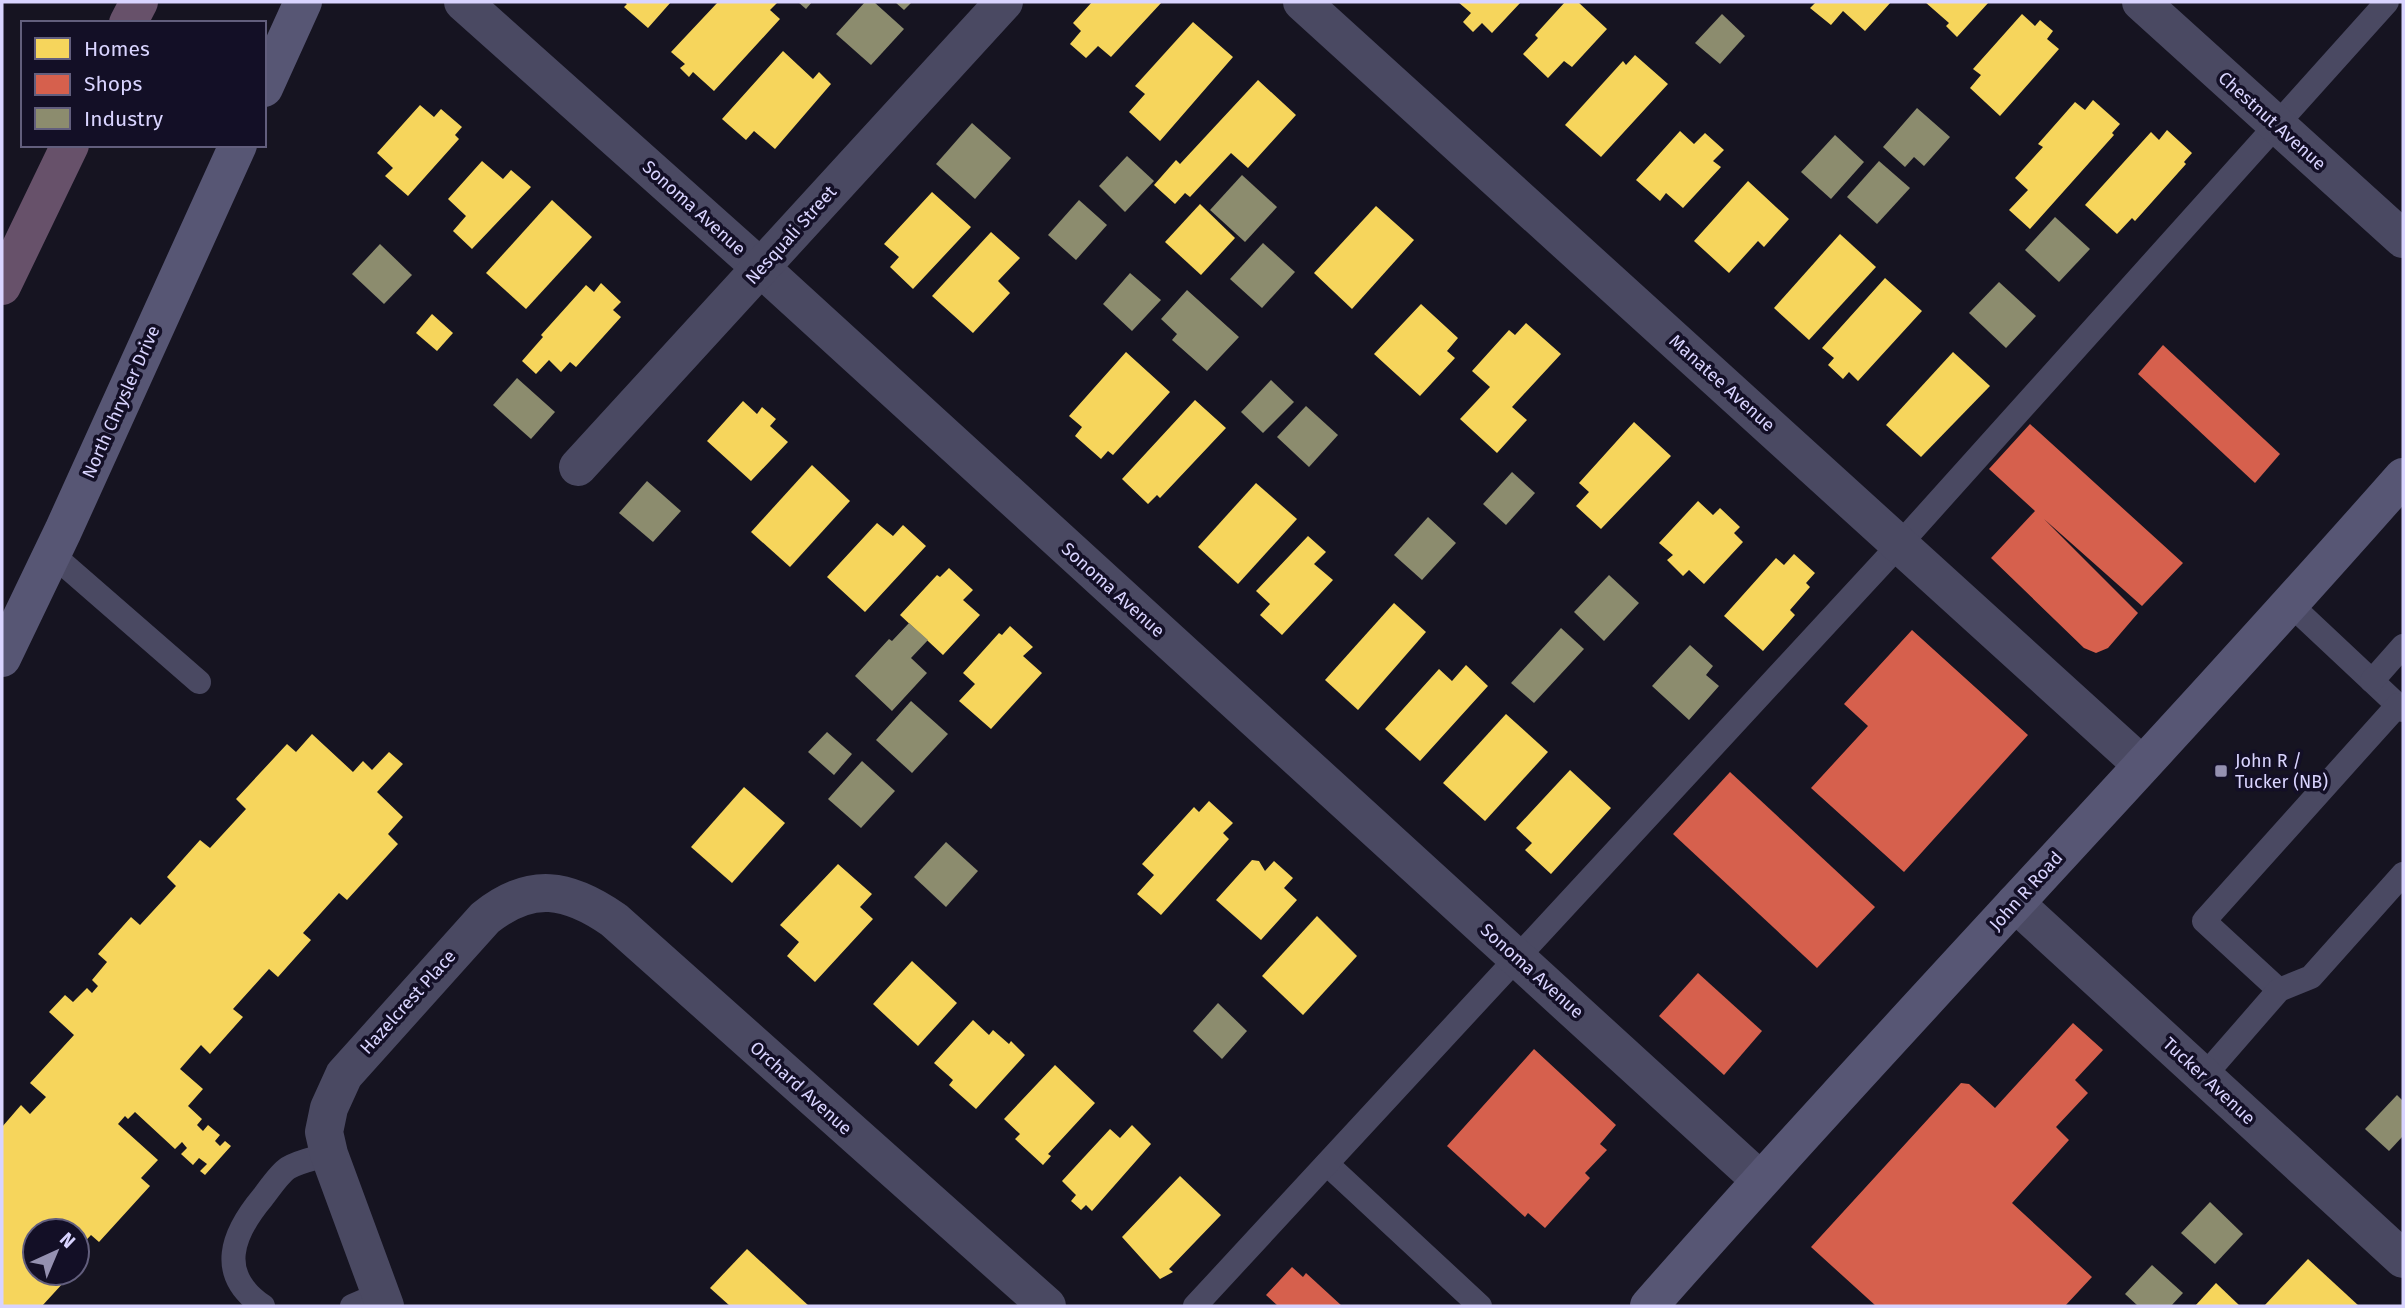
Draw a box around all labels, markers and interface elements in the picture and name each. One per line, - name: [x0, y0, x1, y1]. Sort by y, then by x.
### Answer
- legend: [21, 21, 266, 147]
- text: Homes: [84, 36, 150, 62]
- street label: Chestnut Avenue: [2214, 67, 2330, 175]
- text: Shops: [84, 71, 142, 97]
- text: Industry: [84, 106, 164, 132]
- street label: Sonoma Avenue: [638, 156, 750, 260]
- street label: Nesquali Street: [741, 181, 841, 289]
- street label: North Chrysler Drive: [77, 322, 165, 482]
- street label: Manatee Avenue: [1665, 330, 1779, 436]
- street label: Sonoma Avenue: [1057, 538, 1169, 642]
- place label: John R / Tucker (NB): [2235, 750, 2328, 793]
- marker: John R / Tucker (NB): [2213, 763, 2229, 779]
- street label: John R Road: [1985, 847, 2067, 935]
- street label: Sonoma Avenue: [1476, 919, 1588, 1023]
- street label: Hazelcrest Place: [355, 945, 461, 1059]
- street label: Tucker Avenue: [2158, 1033, 2260, 1129]
- street label: Orchard Avenue: [746, 1036, 856, 1140]
- north arrow: [21, 1217, 91, 1287]
- text: N: [55, 1227, 80, 1253]

